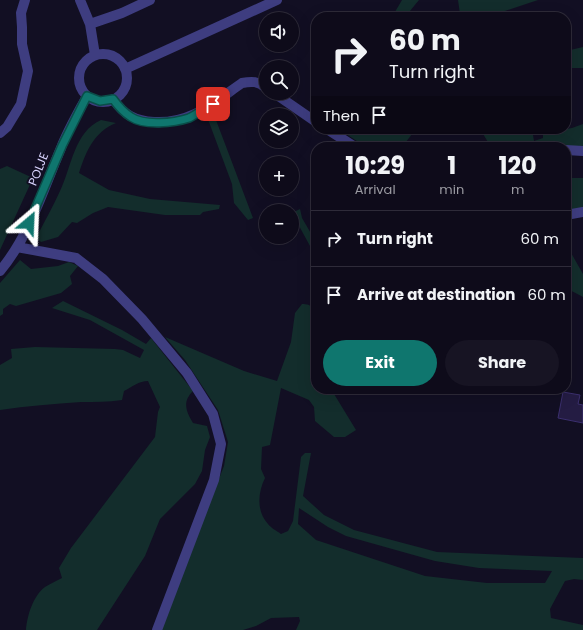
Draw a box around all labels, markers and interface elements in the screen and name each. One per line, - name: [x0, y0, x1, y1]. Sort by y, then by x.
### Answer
- map controls: [259, 12, 299, 244]
- button: sound: [259, 12, 299, 52]
- text: 60 m: [389, 21, 461, 60]
- icon: right: [323, 28, 375, 80]
- text: Turn right: [389, 59, 475, 84]
- button: search: [259, 60, 299, 100]
- pin: [196, 87, 230, 121]
- icon: arrive: [202, 93, 224, 115]
- icon: arrive: [368, 104, 390, 126]
- text: Then: [323, 105, 360, 126]
- button: layers: [259, 108, 299, 148]
- text: 10:29: [345, 149, 405, 182]
- text: 1: [447, 149, 456, 182]
- text: 120: [498, 149, 537, 182]
- street label: POLJE: [24, 150, 52, 188]
- button: +: [259, 156, 299, 196]
- text: Arrival: [355, 180, 396, 199]
- text: min: [439, 180, 464, 199]
- text: m: [511, 180, 524, 199]
- position arrow: [8.0, 202, 50.0, 244]
- button: −: [259, 204, 299, 244]
- icon: right: [323, 228, 345, 250]
- text: Turn right: [357, 228, 433, 249]
- text: 60 m: [521, 228, 559, 249]
- icon: arrive: [323, 284, 345, 306]
- text: Arrive at destination: [357, 284, 515, 305]
- text: 60 m: [527, 284, 566, 305]
- button: Exit: [323, 340, 437, 386]
- button: Share: [445, 340, 559, 386]

